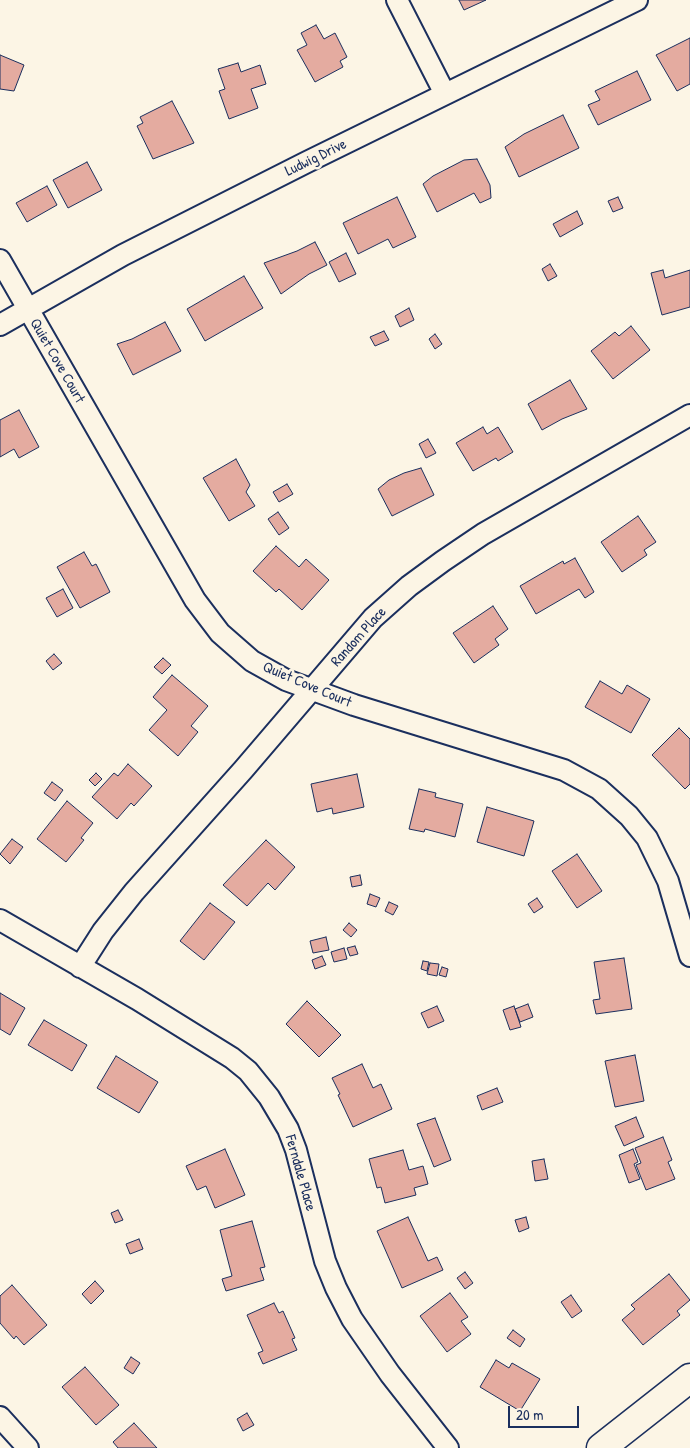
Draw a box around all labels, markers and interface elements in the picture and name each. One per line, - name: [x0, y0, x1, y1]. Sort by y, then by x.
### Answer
- street label: Ludwig Drive: [282, 135, 350, 181]
- street label: Quiet Cove Court: [26, 316, 88, 406]
- street label: Random Place: [328, 604, 390, 670]
- street label: Quiet Cove Court: [260, 658, 354, 712]
- street label: Ferndale Place: [281, 1133, 319, 1213]
- scale bar: [510, 1396, 581, 1428]
- text: 20 m: [516, 1404, 543, 1425]

